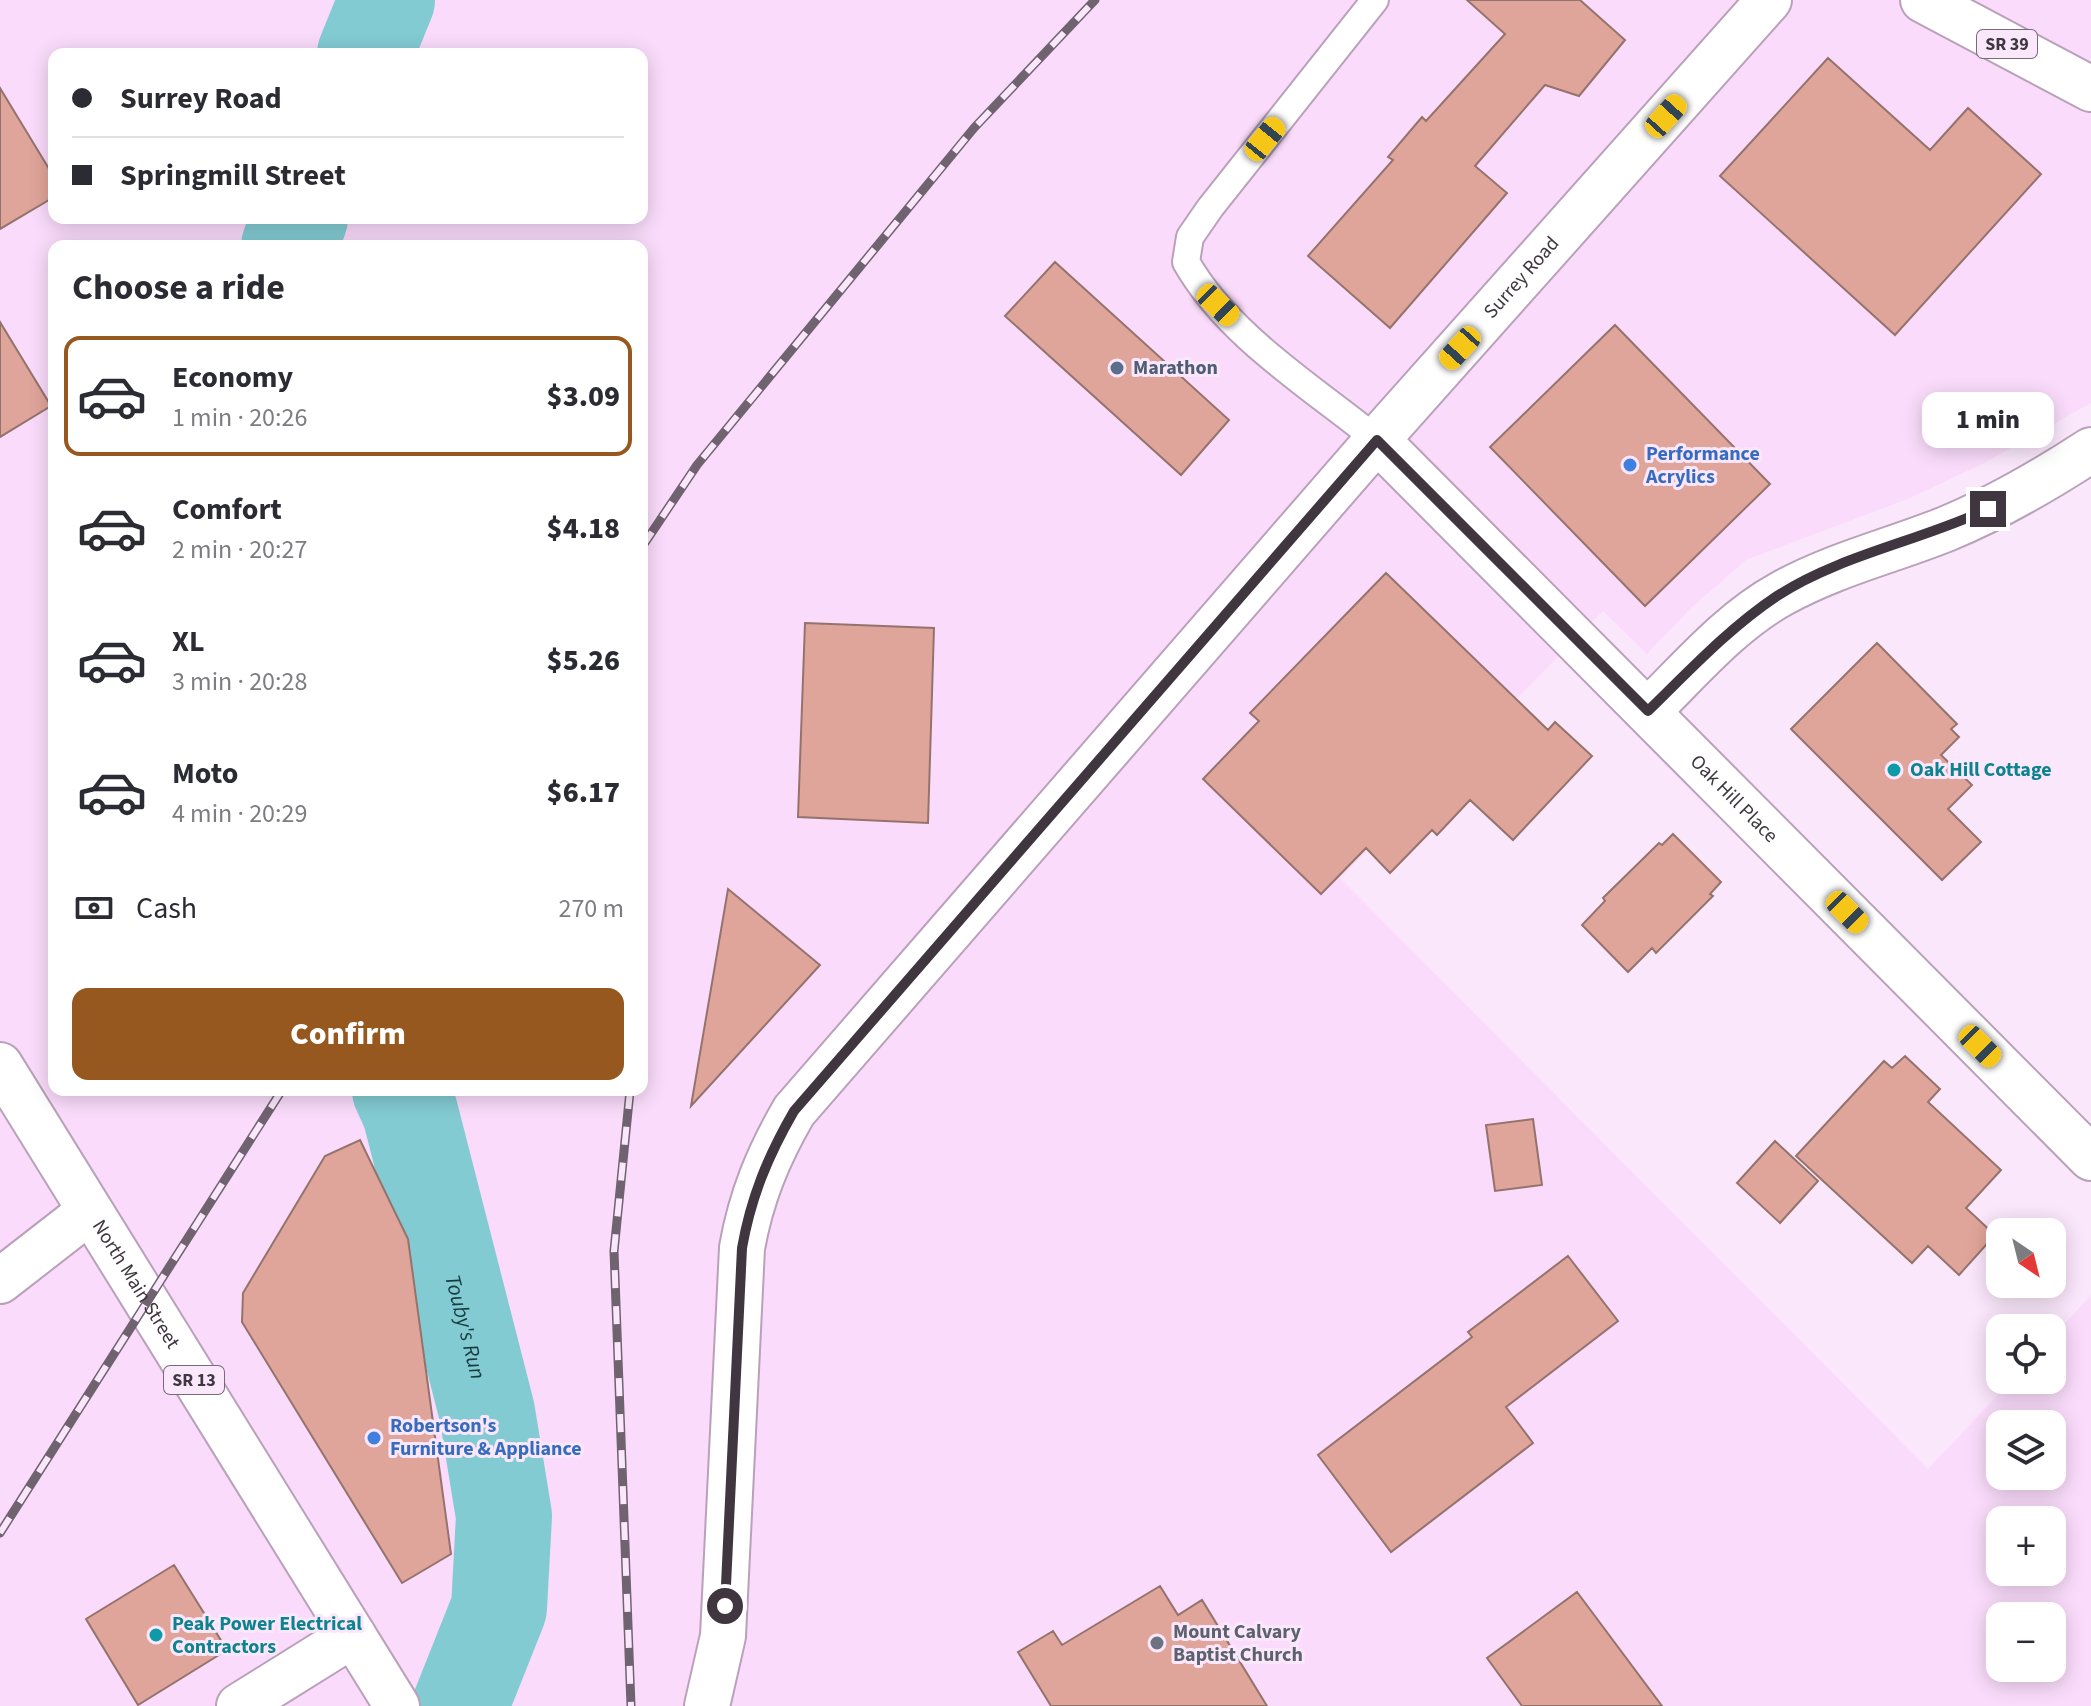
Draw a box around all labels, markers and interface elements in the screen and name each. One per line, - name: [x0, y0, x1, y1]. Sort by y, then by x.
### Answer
- road number: SR 39: [1977, 30, 2037, 58]
- text: Surrey Road: [120, 77, 282, 120]
- car: [1641, 90, 1691, 142]
- car: [1241, 113, 1289, 165]
- text: Springmill Street: [120, 154, 346, 197]
- street label: Surrey Road: [1477, 230, 1566, 325]
- text: Choose a ride: [72, 262, 285, 313]
- car: [1192, 280, 1244, 330]
- car: [1435, 322, 1485, 374]
- place label: Marathon: [1133, 354, 1218, 382]
- text: Economy: [172, 356, 293, 399]
- marker: Marathon: [1108, 359, 1126, 377]
- icon: car: [76, 360, 148, 432]
- text: $3.09: [547, 375, 620, 418]
- callout: 1 min: [1922, 393, 2054, 449]
- text: 1 min · 20:26: [172, 399, 307, 436]
- text: 1 min: [1956, 401, 2020, 438]
- place label: Performance Acrylics: [1645, 440, 1760, 491]
- marker: Performance Acrylics: [1621, 456, 1639, 474]
- text: Comfort: [172, 488, 282, 531]
- route end: [1970, 491, 2006, 527]
- icon: car: [76, 492, 148, 564]
- text: $4.18: [547, 507, 620, 550]
- text: 2 min · 20:27: [172, 531, 307, 568]
- text: XL: [172, 620, 205, 663]
- icon: car: [76, 624, 148, 696]
- text: $5.26: [547, 639, 620, 682]
- text: 3 min · 20:28: [172, 663, 307, 700]
- street label: Oak Hill Place: [1683, 748, 1784, 849]
- text: Moto: [172, 752, 238, 795]
- icon: car: [76, 756, 148, 828]
- place label: Oak Hill Cottage: [1910, 756, 2052, 784]
- marker: Oak Hill Cottage: [1885, 761, 1903, 779]
- text: $6.17: [547, 771, 620, 814]
- text: 4 min · 20:29: [172, 795, 307, 832]
- icon: cash: [72, 886, 116, 930]
- text: Cash: [136, 887, 197, 930]
- car: [1822, 887, 1872, 937]
- text: 270 m: [558, 890, 624, 927]
- button: Confirm: [72, 988, 624, 1080]
- car: [1955, 1021, 2005, 1071]
- street label: North Main Street: [85, 1214, 187, 1354]
- north arrow: [1986, 1218, 2066, 1298]
- map controls: [1986, 1218, 2066, 1682]
- water label: Touby's Run: [436, 1271, 494, 1383]
- button: locate: [1986, 1314, 2066, 1394]
- road number: SR 13: [164, 1366, 224, 1394]
- button: layers: [1986, 1410, 2066, 1490]
- place label: Robertson's Furniture & Appliance: [390, 1412, 582, 1463]
- marker: Robertson's Furniture & Appliance: [365, 1429, 383, 1447]
- button: +: [1986, 1506, 2066, 1586]
- route start: [707, 1588, 743, 1624]
- button: −: [1986, 1602, 2066, 1682]
- place label: Peak Power Electrical Contractors: [172, 1610, 362, 1661]
- place label: Mount Calvary Baptist Church: [1173, 1618, 1303, 1669]
- marker: Peak Power Electrical Contractors: [147, 1626, 165, 1644]
- marker: Mount Calvary Baptist Church: [1148, 1634, 1166, 1652]

